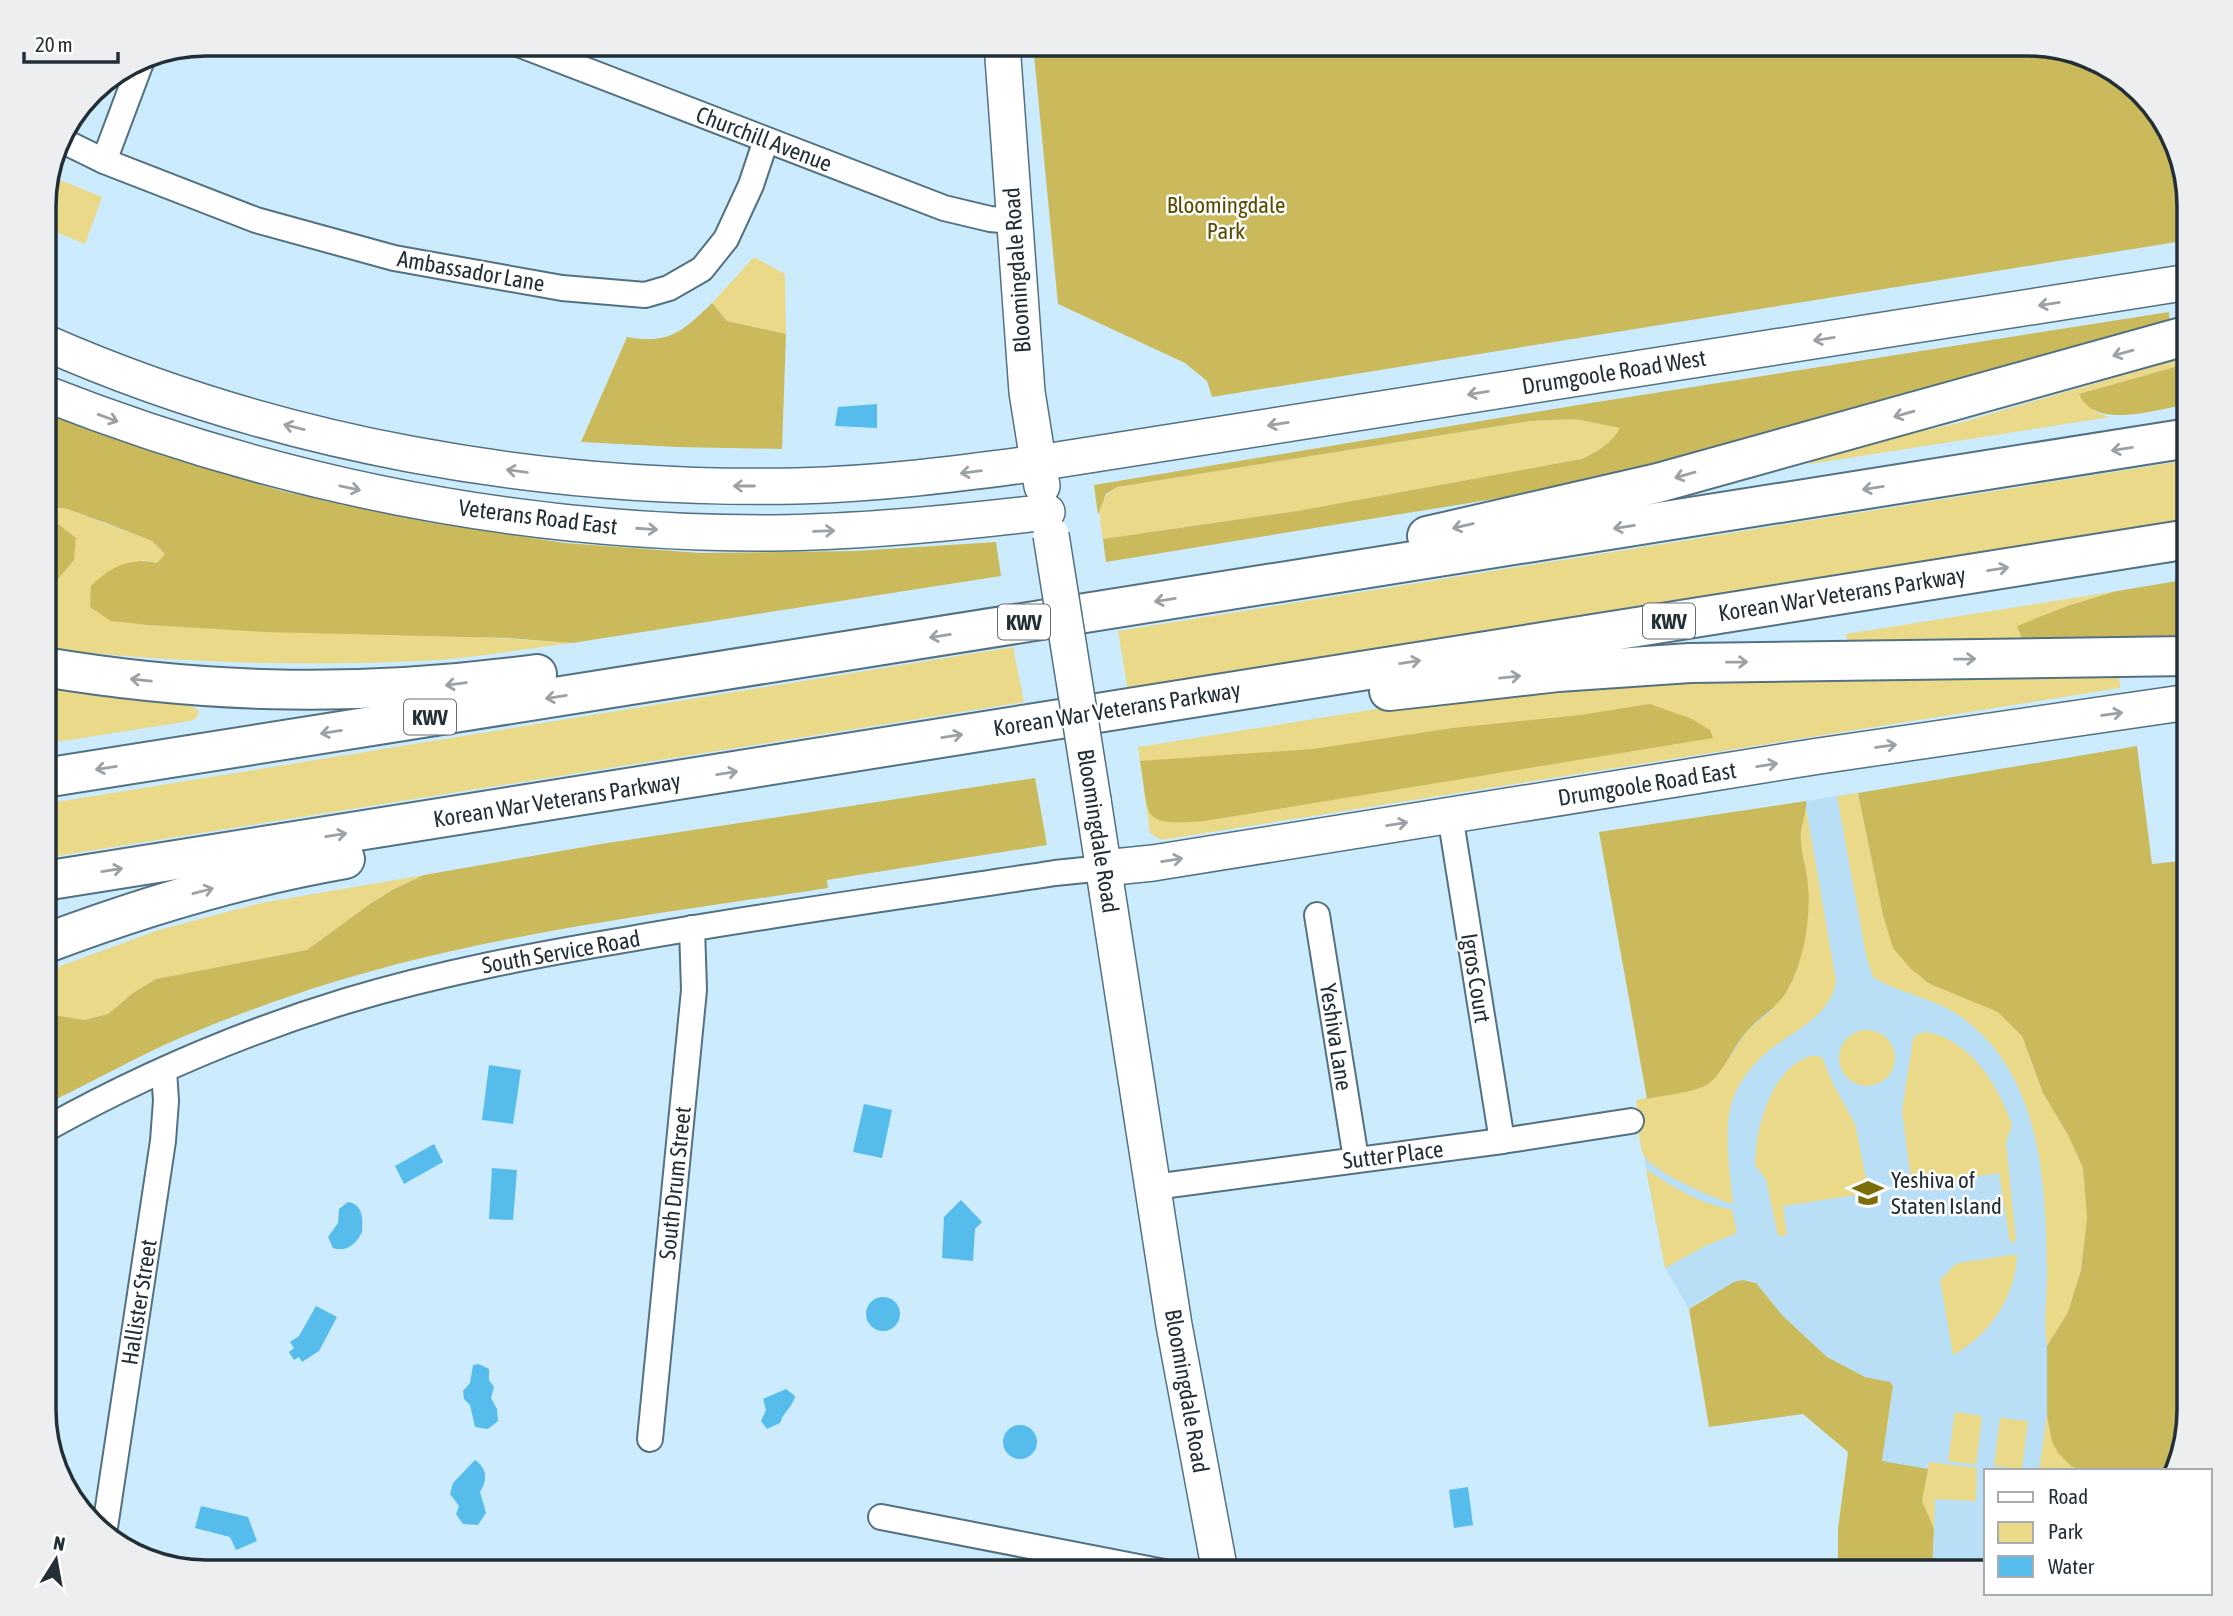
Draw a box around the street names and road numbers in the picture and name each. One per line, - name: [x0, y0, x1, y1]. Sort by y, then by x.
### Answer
- street label: Churchill Avenue: [692, 101, 836, 177]
- street label: Bloomingdale Road: [998, 186, 1036, 354]
- street label: Ambassador Lane: [395, 245, 547, 297]
- street label: Drumgoole Road West: [1520, 345, 1708, 399]
- street label: Veterans Road East: [457, 494, 619, 540]
- street label: Korean War Veterans Parkway: [1717, 562, 1967, 626]
- road number: KWV: [998, 604, 1050, 640]
- road number: KWV: [1643, 604, 1695, 638]
- street label: Korean War Veterans Parkway: [992, 677, 1242, 741]
- road number: KWV: [404, 700, 456, 734]
- street label: Bloomingdale Road: [1072, 747, 1124, 915]
- street label: Drumgoole Road East: [1556, 757, 1738, 811]
- street label: Korean War Veterans Parkway: [432, 768, 682, 832]
- street label: South Service Road: [480, 925, 642, 979]
- street label: Igros Court: [1456, 931, 1496, 1025]
- street label: Yeshiva Lane: [1315, 982, 1357, 1092]
- street label: South Drum Street: [654, 1105, 696, 1261]
- street label: Sutter Place: [1341, 1136, 1445, 1174]
- street label: Hallister Street: [116, 1237, 162, 1367]
- street label: Bloomingdale Road: [1160, 1307, 1214, 1475]

